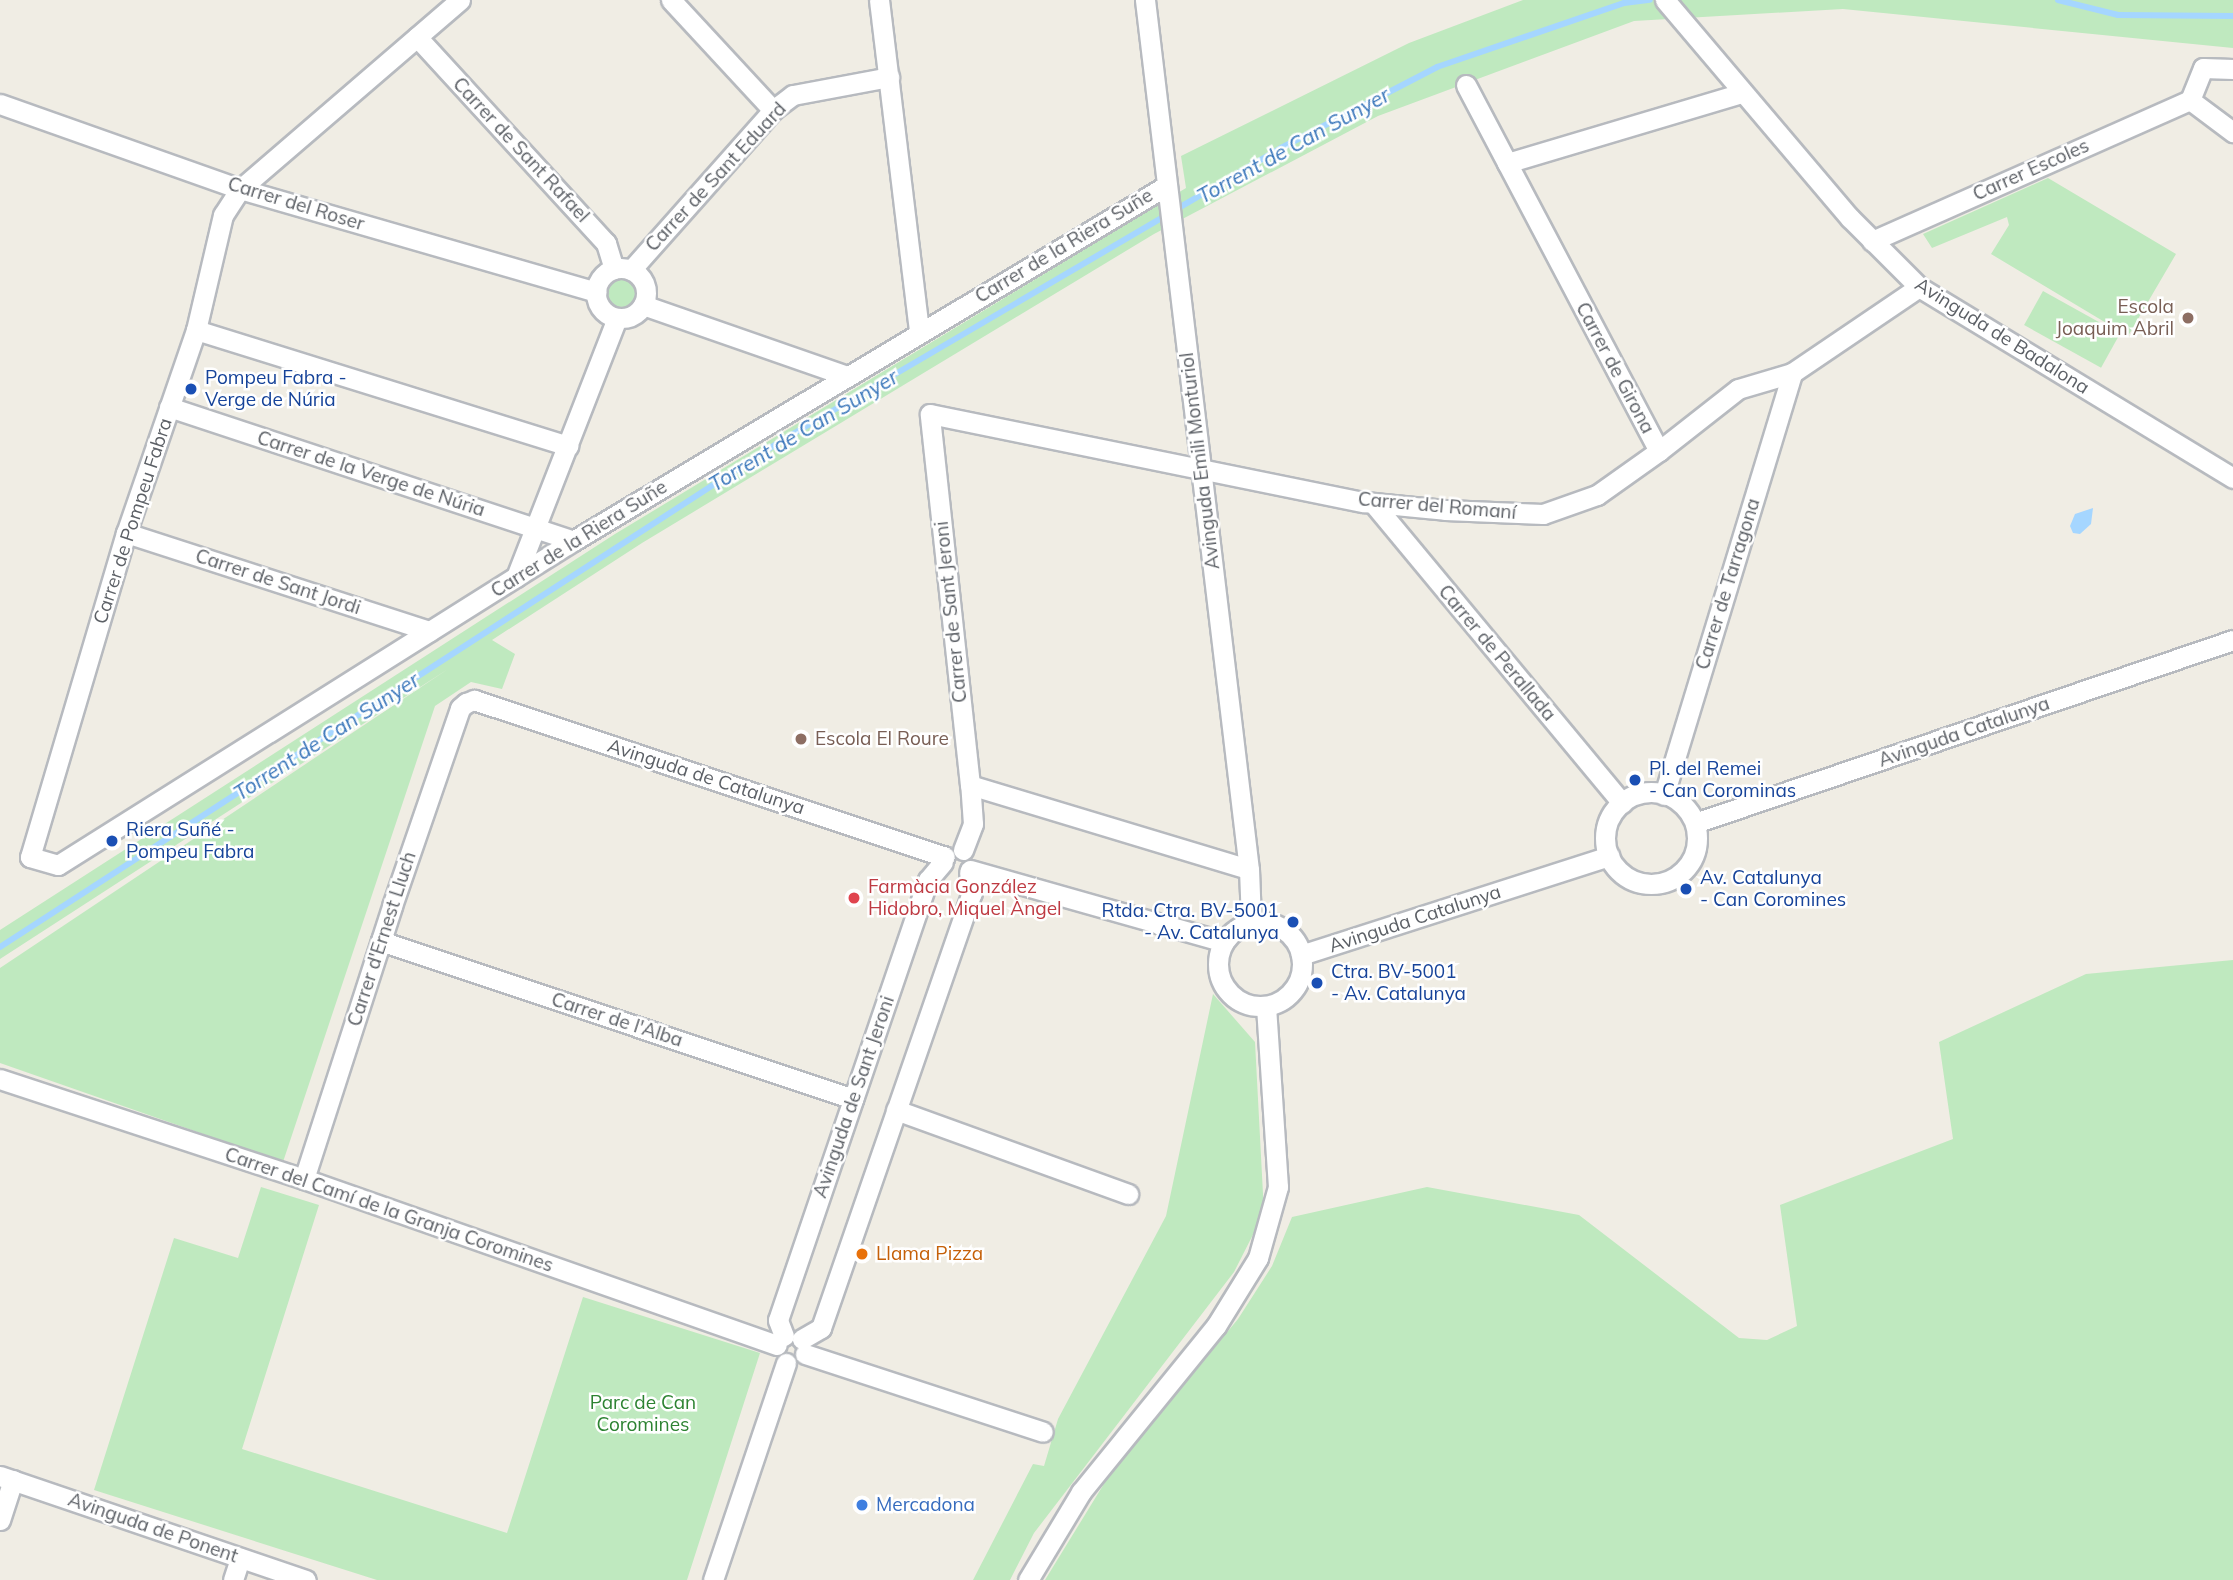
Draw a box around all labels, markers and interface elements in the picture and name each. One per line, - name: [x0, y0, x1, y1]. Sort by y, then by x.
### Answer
- street label: Carrer de Sant Rafael: [448, 73, 594, 227]
- water label: Torrent de Can Sunyer: [1192, 82, 1394, 208]
- street label: Carrer de Sant Eduard: [641, 98, 791, 256]
- street label: Carrer Escoles: [1969, 134, 2093, 206]
- street label: Carrer del Roser: [225, 172, 367, 236]
- street label: Carrer de la Riera Suñe: [971, 184, 1157, 308]
- street label: Avinguda de Badalona: [1911, 273, 2093, 399]
- place label: Escola Joaquim Abril: [2056, 296, 2174, 340]
- street label: Carrer de Girona: [1571, 299, 1659, 437]
- marker: Escola Joaquim Abril: [2180, 310, 2196, 326]
- street label: Avinguda Emili Monturiol: [1175, 351, 1225, 571]
- water label: Torrent de Can Sunyer: [704, 364, 902, 496]
- place label: Pompeu Fabra - Verge de Núria: [205, 367, 347, 411]
- marker: Pompeu Fabra - Verge de Núria: [183, 381, 199, 397]
- street label: Carrer de Pompeu Fabra: [89, 415, 177, 627]
- street label: Carrer de la Verge de Núria: [254, 426, 488, 522]
- street label: Carrer de la Riera Suñe: [487, 476, 671, 602]
- street label: Carrer del Romaní: [1357, 488, 1517, 524]
- street label: Carrer de Tarragona: [1691, 496, 1765, 672]
- street label: Carrer de Sant Jeroni: [930, 520, 972, 704]
- street label: Carrer de Sant Jordi: [192, 545, 364, 619]
- street label: Carrer de Perallada: [1434, 580, 1560, 726]
- water label: Torrent de Can Sunyer: [229, 667, 423, 805]
- street label: Avinguda Catalunya: [1876, 692, 2052, 772]
- place label: Escola El Roure: [815, 728, 949, 750]
- marker: Escola El Roure: [793, 731, 809, 747]
- street label: Avinguda de Catalunya: [604, 734, 808, 820]
- place label: Pl. del Remei - Can Corominas: [1649, 758, 1796, 802]
- marker: Pl. del Remei - Can Corominas: [1627, 772, 1643, 788]
- place label: Riera Suñé - Pompeu Fabra: [126, 819, 254, 863]
- marker: Riera Suñé - Pompeu Fabra: [104, 833, 120, 849]
- street label: Carrer d'Ernest Lluch: [343, 849, 421, 1029]
- place label: Av. Catalunya - Can Coromines: [1700, 867, 1846, 911]
- place label: Farmàcia González Hidobro, Miquel Àngel: [868, 876, 1062, 920]
- street label: Avinguda Catalunya: [1326, 880, 1504, 958]
- marker: Av. Catalunya - Can Coromines: [1678, 881, 1694, 897]
- marker: Farmàcia González Hidobro, Miquel Àngel: [846, 890, 862, 906]
- place label: Rtda. Ctra. BV-5001 - Av. Catalunya: [1102, 900, 1279, 944]
- marker: Rtda. Ctra. BV-5001 - Av. Catalunya: [1285, 914, 1301, 930]
- place label: Ctra. BV-5001 - Av. Catalunya: [1331, 961, 1466, 1005]
- marker: Ctra. BV-5001 - Av. Catalunya: [1309, 975, 1325, 991]
- street label: Carrer de l'Alba: [548, 988, 686, 1052]
- street label: Avinguda de Sant Jeroni: [809, 993, 899, 1201]
- street label: Carrer del Camí de la Granja Coromines: [222, 1143, 556, 1277]
- place label: Llama Pizza: [876, 1243, 983, 1265]
- marker: Llama Pizza: [854, 1246, 870, 1262]
- park label: Parc de Can Coromines: [590, 1392, 696, 1436]
- street label: Avinguda de Ponent: [65, 1488, 241, 1568]
- place label: Mercadona: [876, 1494, 975, 1516]
- marker: Mercadona: [854, 1497, 870, 1513]

